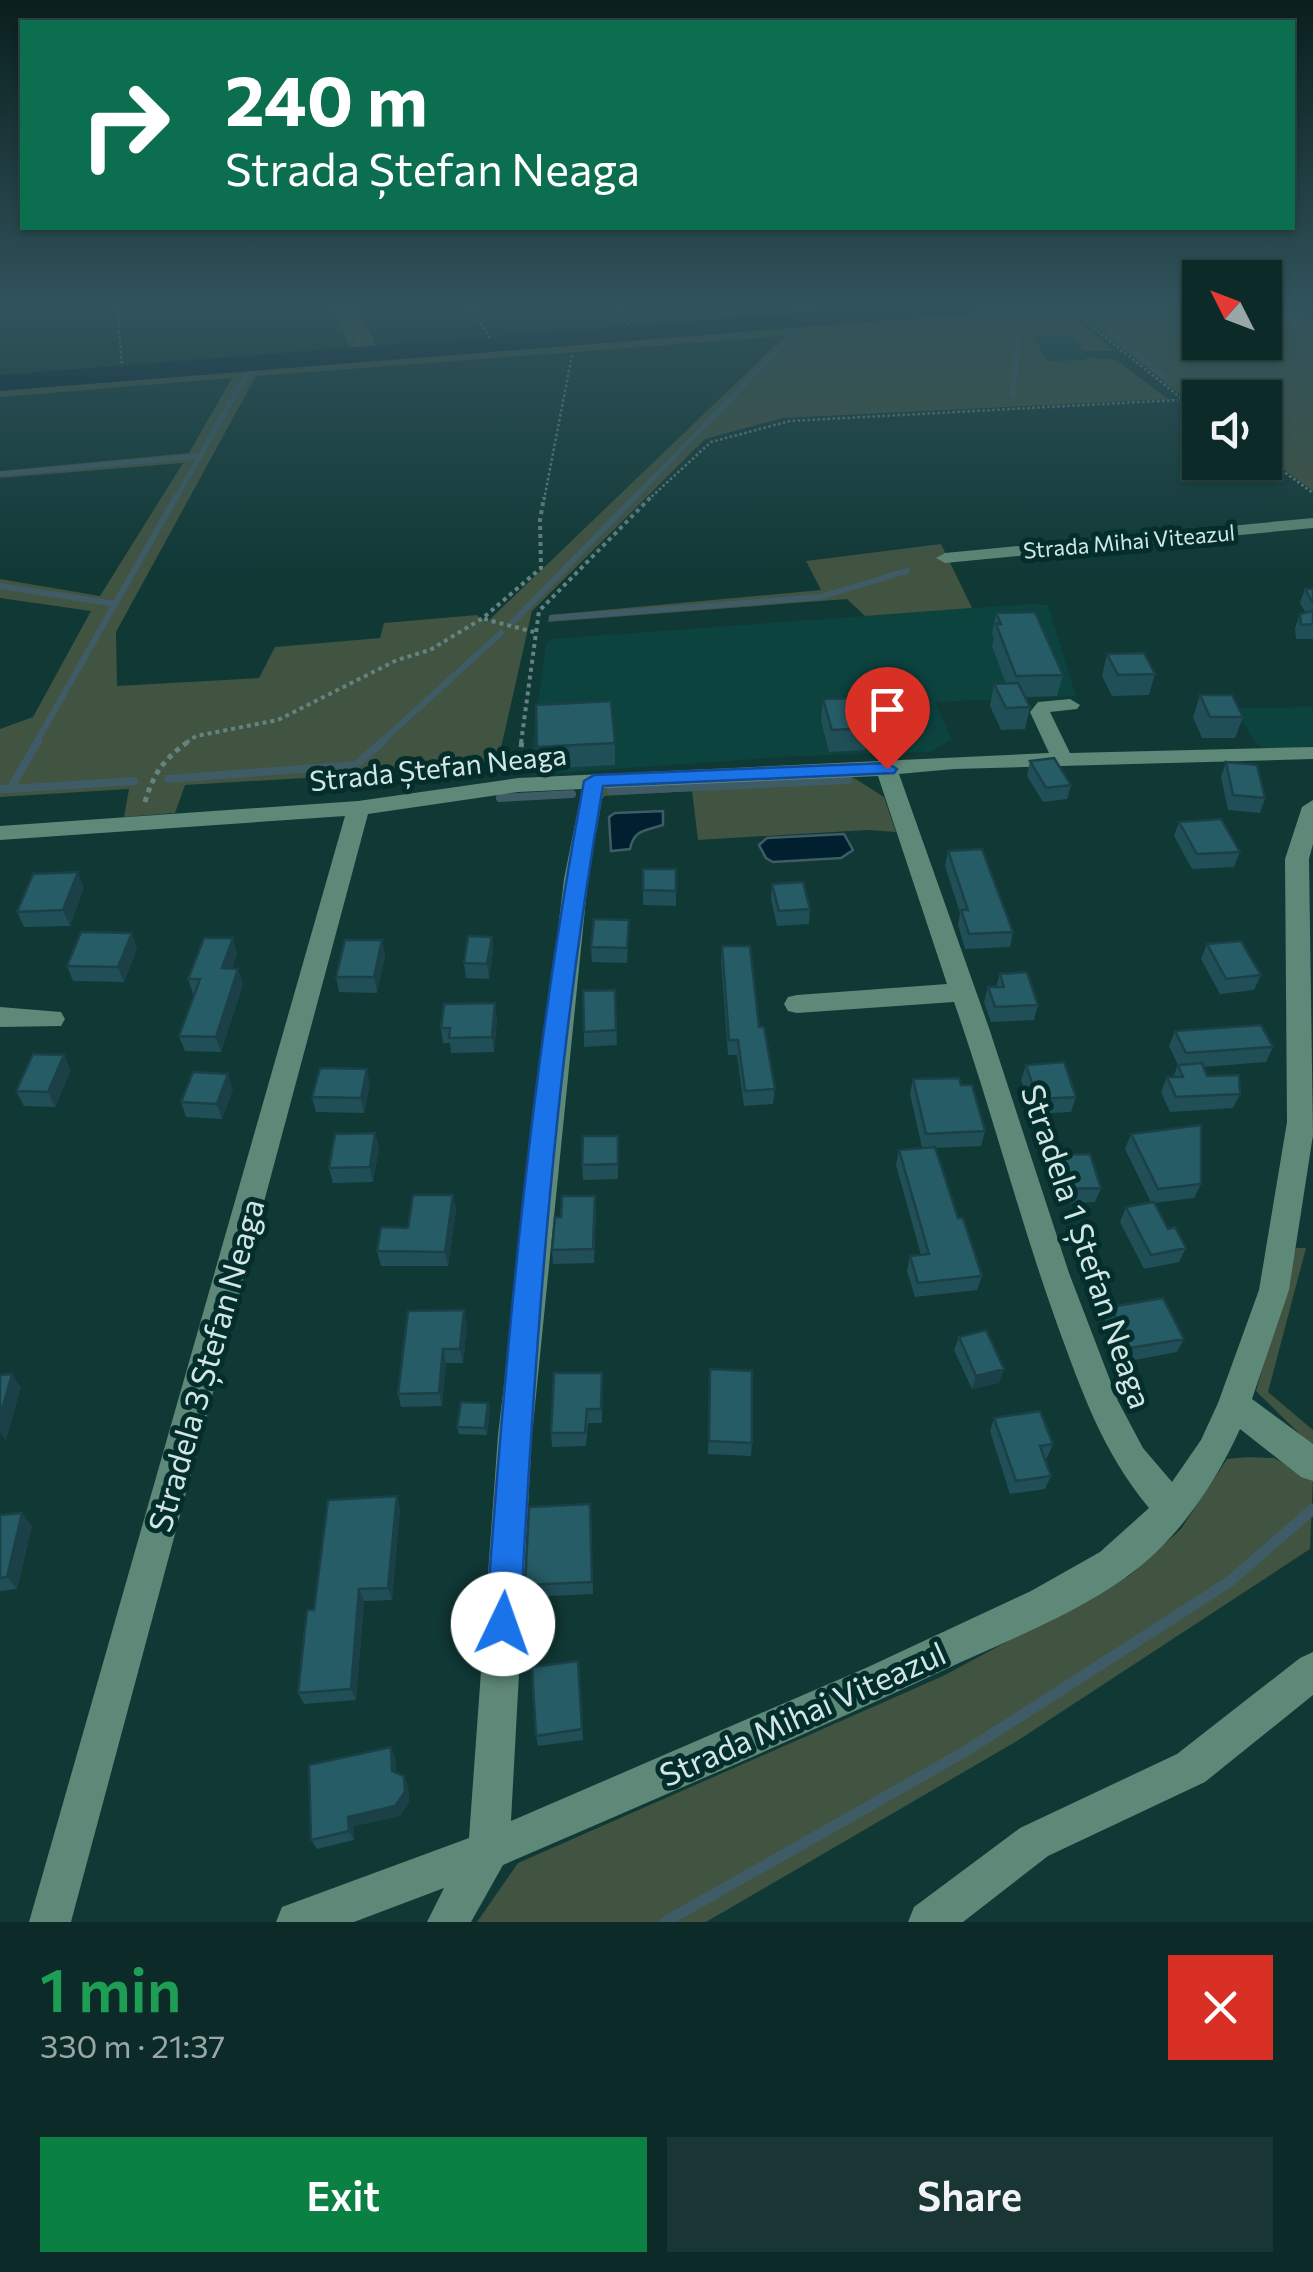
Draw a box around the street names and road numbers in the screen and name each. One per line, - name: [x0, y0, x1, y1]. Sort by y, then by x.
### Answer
- street label: Strada Mihai Viteazul: [1022, 518, 1236, 564]
- street label: Strada Ștefan Neaga: [308, 737, 568, 799]
- street label: Stradela 1 Ștefan Neaga: [1012, 1079, 1162, 1414]
- street label: Stradela 3 Ștefan Neaga: [138, 1194, 274, 1537]
- street label: Strada Mihai Viteazul: [653, 1632, 951, 1794]

